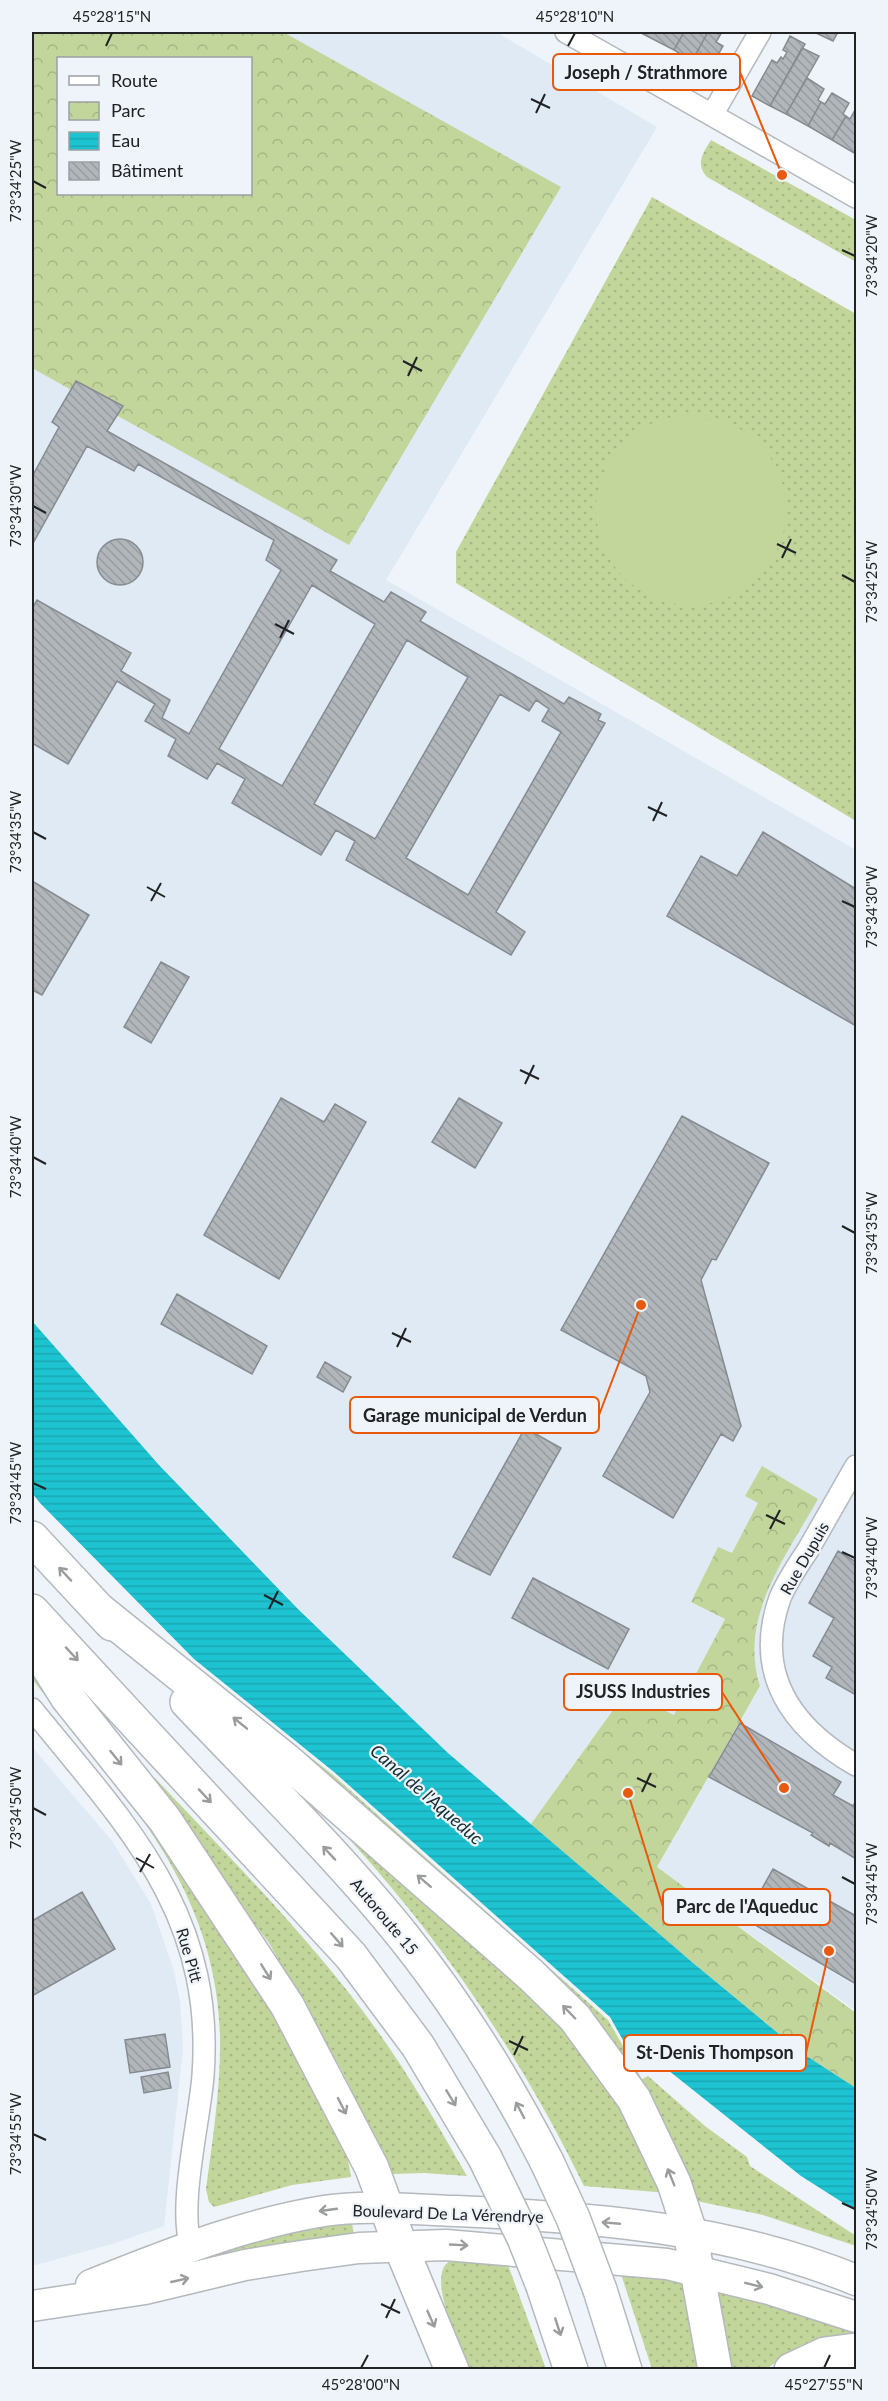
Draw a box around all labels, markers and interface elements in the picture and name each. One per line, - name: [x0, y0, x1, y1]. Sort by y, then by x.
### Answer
- text: 45°28'15"N: [73, 7, 151, 25]
- text: 45°28'10"N: [536, 7, 614, 25]
- callout: Joseph / Strathmore: [553, 54, 740, 90]
- legend: [57, 57, 252, 195]
- text: Joseph / Strathmore: [565, 61, 728, 83]
- text: Route: [111, 69, 158, 91]
- text: Parc: [111, 99, 146, 121]
- text: Eau: [111, 129, 140, 151]
- text: 73°34'25"W: [6, 139, 24, 222]
- text: Bâtiment: [111, 159, 184, 181]
- text: 73°34'20"W: [862, 214, 880, 297]
- text: 73°34'30"W: [6, 464, 24, 547]
- text: 73°34'25"W: [862, 540, 880, 623]
- text: 73°34'35"W: [6, 790, 24, 873]
- text: 73°34'30"W: [862, 865, 880, 948]
- text: 73°34'40"W: [6, 1115, 24, 1198]
- text: 73°34'35"W: [862, 1191, 880, 1274]
- callout: Garage municipal de Verdun: [350, 1397, 599, 1433]
- text: Garage municipal de Verdun: [363, 1404, 587, 1426]
- text: 73°34'45"W: [6, 1441, 24, 1524]
- text: 73°34'40"W: [862, 1516, 880, 1599]
- street label: Rue Dupuis: [776, 1518, 832, 1598]
- one-way arrow: [58, 1566, 72, 1581]
- one-way arrow: [64, 1646, 78, 1661]
- callout: JSUSS Industries: [564, 1674, 722, 1710]
- text: JSUSS Industries: [576, 1680, 710, 1702]
- one-way arrow: [232, 1716, 248, 1729]
- water label: Canal de l'Aqueduc: [366, 1739, 488, 1849]
- one-way arrow: [110, 1749, 123, 1765]
- text: 73°34'50"W: [6, 1766, 24, 1849]
- one-way arrow: [198, 1789, 212, 1804]
- text: 73°34'45"W: [862, 1842, 880, 1925]
- one-way arrow: [322, 1845, 336, 1860]
- street label: Autoroute 15: [347, 1874, 423, 1958]
- one-way arrow: [417, 1874, 432, 1888]
- callout: Parc de l'Aqueduc: [663, 1889, 830, 1925]
- text: Parc de l'Aqueduc: [676, 1895, 818, 1917]
- street label: Rue Pitt: [173, 1926, 207, 1984]
- one-way arrow: [330, 1932, 344, 1947]
- one-way arrow: [261, 1963, 273, 1980]
- one-way arrow: [562, 2005, 576, 2020]
- callout: St-Denis Thompson: [624, 2035, 806, 2071]
- text: St-Denis Thompson: [636, 2041, 794, 2063]
- one-way arrow: [445, 2089, 457, 2106]
- text: 73°34'55"W: [6, 2092, 24, 2175]
- one-way arrow: [336, 2097, 348, 2115]
- one-way arrow: [514, 2102, 526, 2119]
- text: 73°34'50"W: [862, 2167, 880, 2250]
- one-way arrow: [665, 2168, 676, 2186]
- street label: Boulevard De La Vérendrye: [352, 2200, 544, 2226]
- one-way arrow: [318, 2205, 338, 2216]
- one-way arrow: [601, 2217, 621, 2228]
- one-way arrow: [448, 2240, 468, 2251]
- one-way arrow: [171, 2274, 190, 2286]
- one-way arrow: [744, 2280, 763, 2291]
- one-way arrow: [425, 2309, 437, 2327]
- one-way arrow: [553, 2317, 564, 2336]
- text: 45°28'00"N: [322, 2375, 400, 2393]
- text: 45°27'55"N: [785, 2375, 863, 2393]

